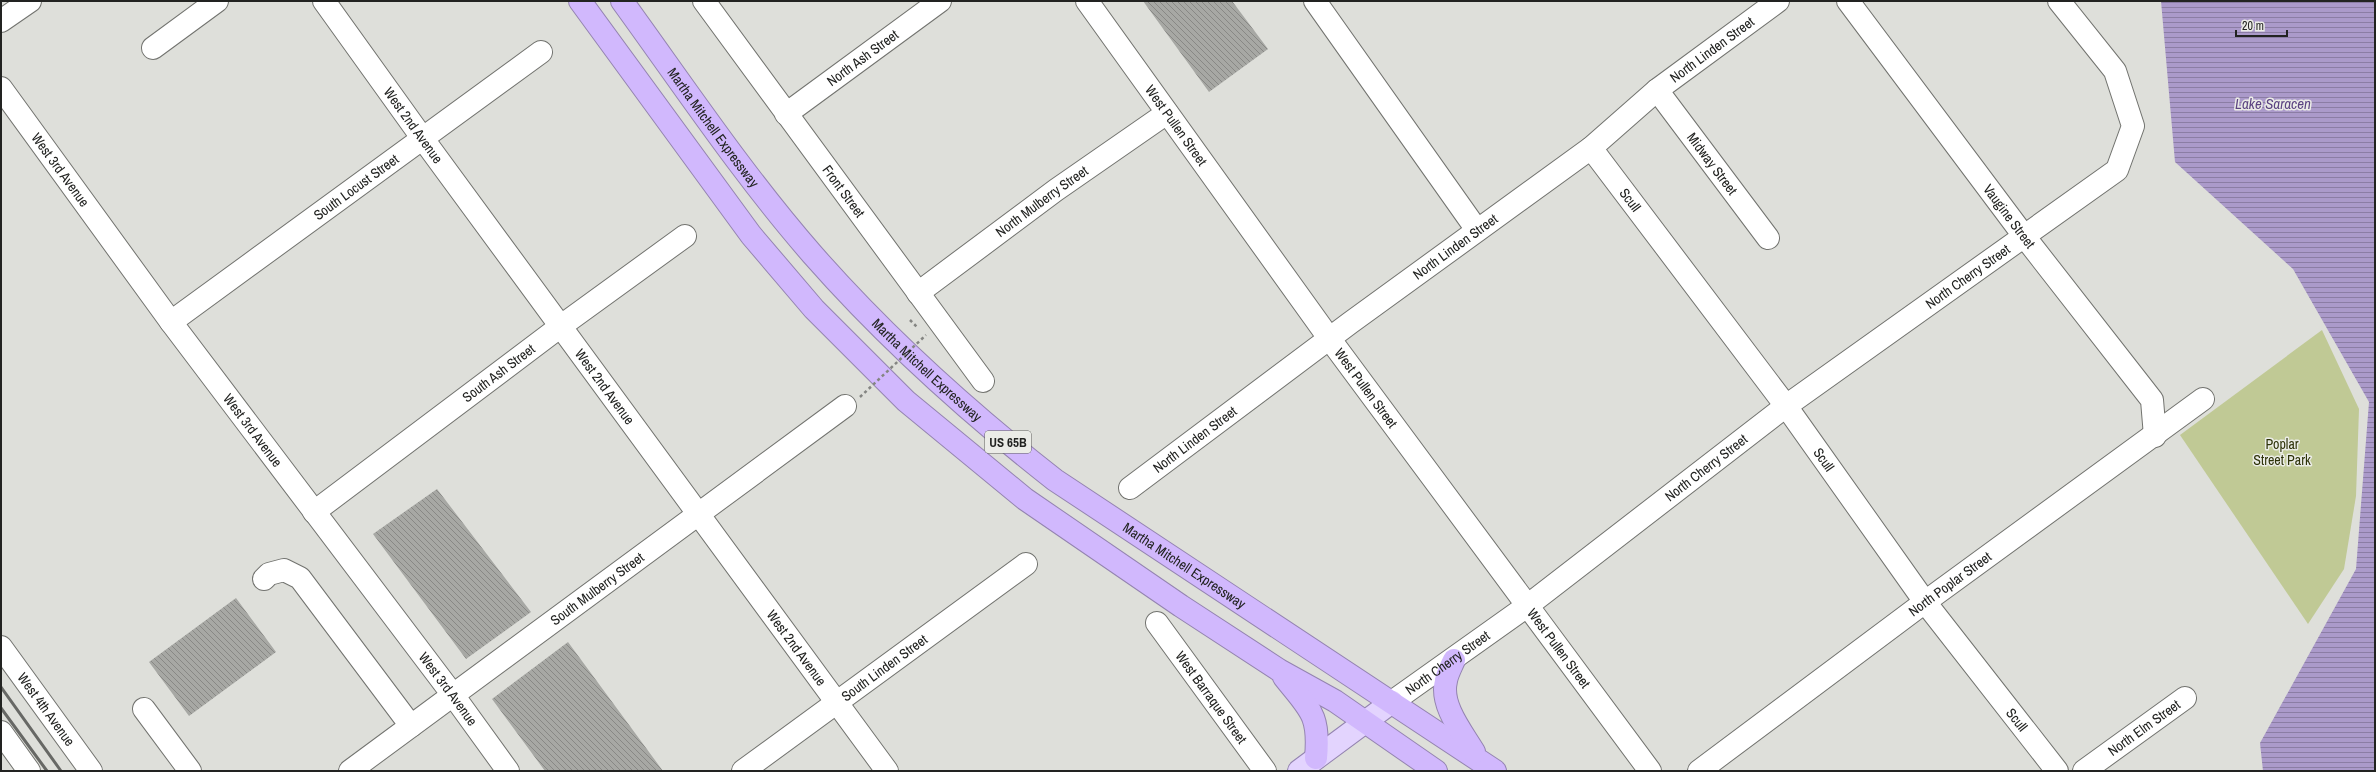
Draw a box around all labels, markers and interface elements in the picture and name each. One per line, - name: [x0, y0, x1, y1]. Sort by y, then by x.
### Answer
- scale bar: [2236, 12, 2287, 38]
- street label: North Linden Street: [1666, 13, 1758, 87]
- text: 20 m: [2242, 18, 2264, 34]
- street label: North Ash Street: [823, 26, 902, 90]
- street label: Martha Mitchell Expressway: [664, 64, 763, 191]
- street label: West Pullen Street: [1141, 81, 1211, 169]
- street label: West 2nd Avenue: [380, 84, 447, 167]
- water label: Lake Saracen: [2235, 93, 2311, 114]
- street label: West 3rd Avenue: [27, 129, 93, 210]
- street label: Midway Street: [1683, 129, 1741, 198]
- street label: South Locust Street: [310, 150, 402, 224]
- street label: Front Street: [818, 161, 869, 221]
- street label: North Mulberry Street: [992, 162, 1091, 241]
- street label: Vaugine Street: [1979, 181, 2039, 252]
- street label: Scull: [1615, 184, 1645, 215]
- street label: North Linden Street: [1409, 210, 1501, 283]
- street label: North Cherry Street: [1922, 240, 2013, 313]
- street label: Martha Mitchell Expressway: [868, 315, 986, 426]
- street label: South Ash Street: [459, 340, 538, 406]
- street label: West Pullen Street: [1330, 344, 1402, 431]
- street label: West 2nd Avenue: [571, 345, 639, 428]
- street label: West 3rd Avenue: [219, 390, 286, 470]
- street label: North Linden Street: [1149, 402, 1240, 477]
- street label: North Cherry Street: [1661, 430, 1751, 505]
- road number: US 65B: [985, 431, 1031, 453]
- park label: Poplar Street Park: [2253, 435, 2311, 469]
- street label: Scull: [1809, 444, 1839, 475]
- street label: Martha Mitchell Expressway: [1120, 518, 1250, 613]
- street label: South Mulberry Street: [547, 548, 647, 629]
- street label: North Poplar Street: [1905, 548, 1995, 620]
- street label: West Pullen Street: [1523, 605, 1594, 692]
- street label: West 2nd Avenue: [763, 606, 830, 689]
- street label: North Cherry Street: [1402, 626, 1493, 699]
- street label: South Linden Street: [838, 630, 931, 705]
- street label: West Barraque Street: [1171, 647, 1251, 747]
- street label: West 3rd Avenue: [415, 649, 481, 729]
- street label: West 4th Avenue: [14, 669, 79, 750]
- street label: North Elm Street: [2104, 695, 2184, 760]
- street label: Scull: [2002, 704, 2032, 735]

